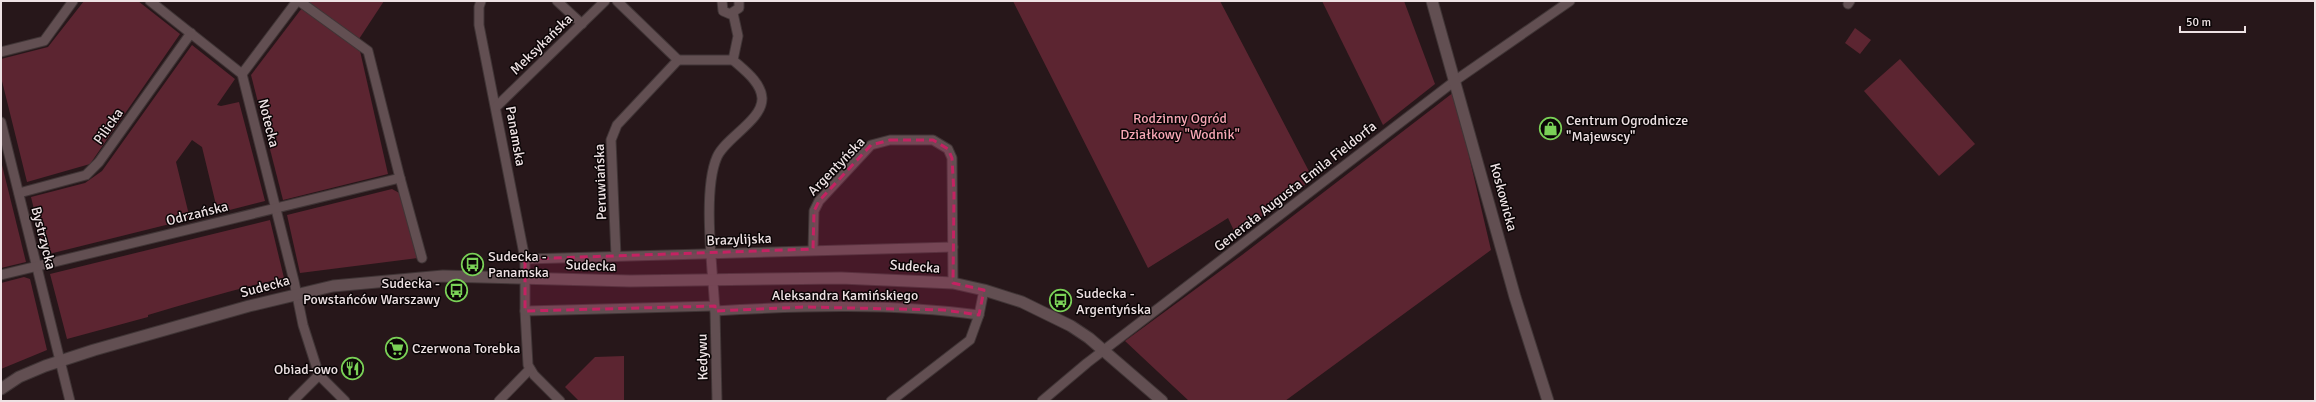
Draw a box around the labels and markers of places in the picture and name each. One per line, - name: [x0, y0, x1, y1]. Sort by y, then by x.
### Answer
- place label: Centrum Ogrodnicze "Majewscy": [1566, 112, 1688, 145]
- shop icon: Centrum Ogrodnicze "Majewscy": [1537, 115, 1563, 141]
- place label: Sudecka - Panamska: [488, 248, 549, 281]
- bus stop icon: Sudecka - Panamska: [460, 251, 486, 277]
- place label: Sudecka - Powstańców Warszawy: [303, 275, 440, 308]
- bus stop icon: Sudecka - Powstańców Warszawy: [443, 278, 469, 304]
- place label: Sudecka - Argentyńska: [1076, 285, 1151, 318]
- bus stop icon: Sudecka - Argentyńska: [1048, 288, 1074, 314]
- supermarket icon: Czerwona Torebka: [383, 335, 409, 361]
- place label: Czerwona Torebka: [412, 340, 520, 357]
- restaurant icon: Obiad-owo: [340, 356, 366, 382]
- place label: Obiad-owo: [274, 361, 338, 378]

